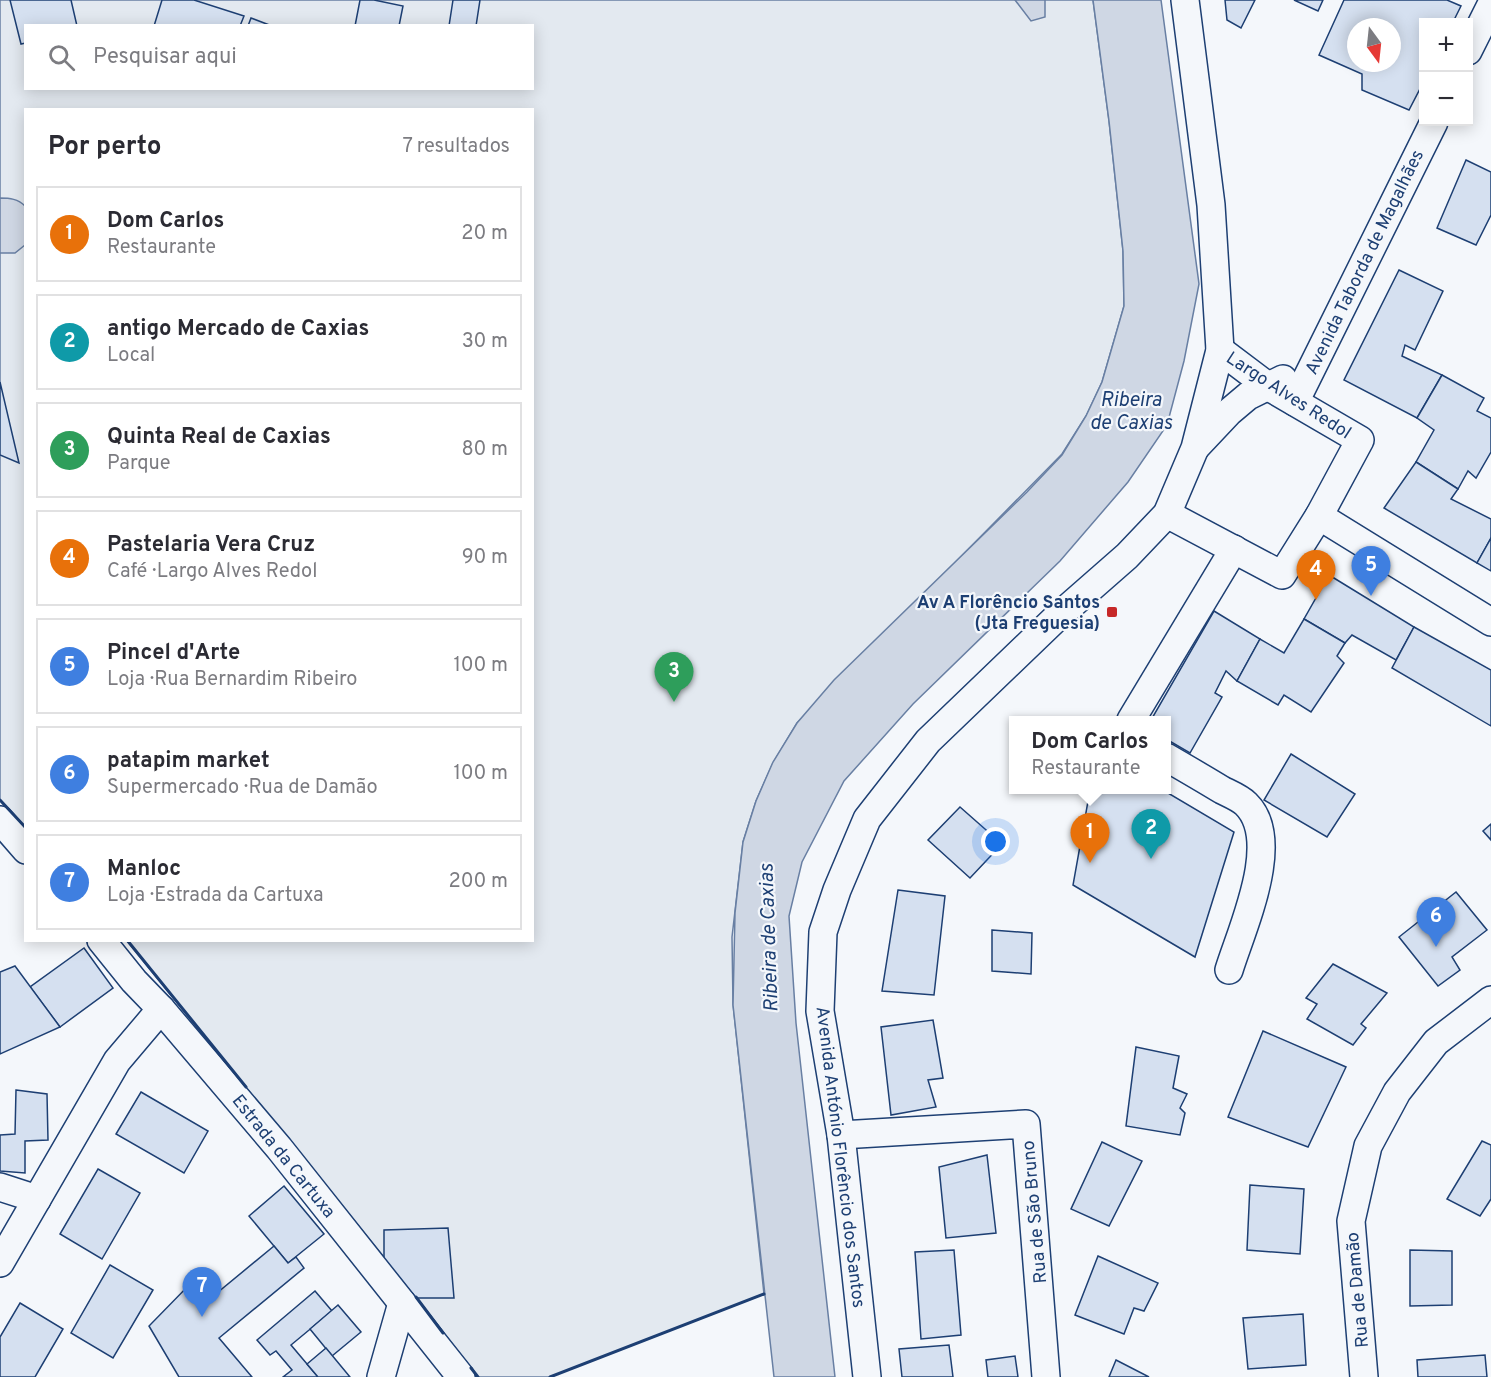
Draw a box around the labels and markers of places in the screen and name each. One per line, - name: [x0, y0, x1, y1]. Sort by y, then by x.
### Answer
- pin: 5: [1352, 546, 1390, 596]
- pin: 4: [1296, 550, 1336, 600]
- place label: Av A Florêncio Santos (Jta Freguesia): [917, 592, 1100, 636]
- marker: Av A Florêncio Santos (Jta Freguesia): [1105, 605, 1119, 619]
- pin: 3: [654, 652, 694, 702]
- pin: 2: [1132, 810, 1170, 859]
- pin: 1: [1070, 814, 1110, 863]
- pin: 6: [1416, 898, 1456, 947]
- pin: 7: [182, 1268, 222, 1317]

